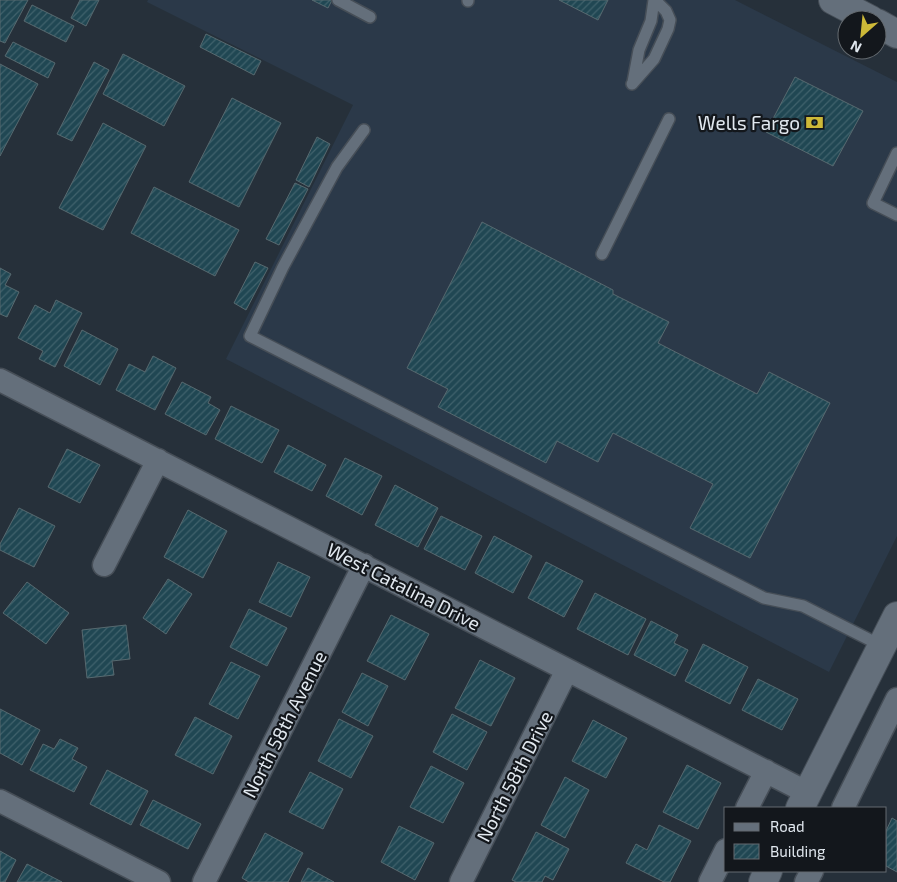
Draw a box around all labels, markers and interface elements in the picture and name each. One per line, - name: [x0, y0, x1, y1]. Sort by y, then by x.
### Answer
- north arrow: [837, 10, 887, 60]
- text: N: [848, 37, 864, 57]
- place label: Wells Fargo: [698, 111, 800, 134]
- bank icon: Wells Fargo: [804, 112, 824, 132]
- street label: West Catalina Drive: [323, 537, 485, 635]
- street label: North 58th Avenue: [237, 647, 331, 801]
- street label: North 58th Drive: [471, 707, 557, 845]
- legend: [724, 807, 887, 872]
- text: Road: [770, 817, 805, 835]
- text: Building: [770, 842, 826, 860]

